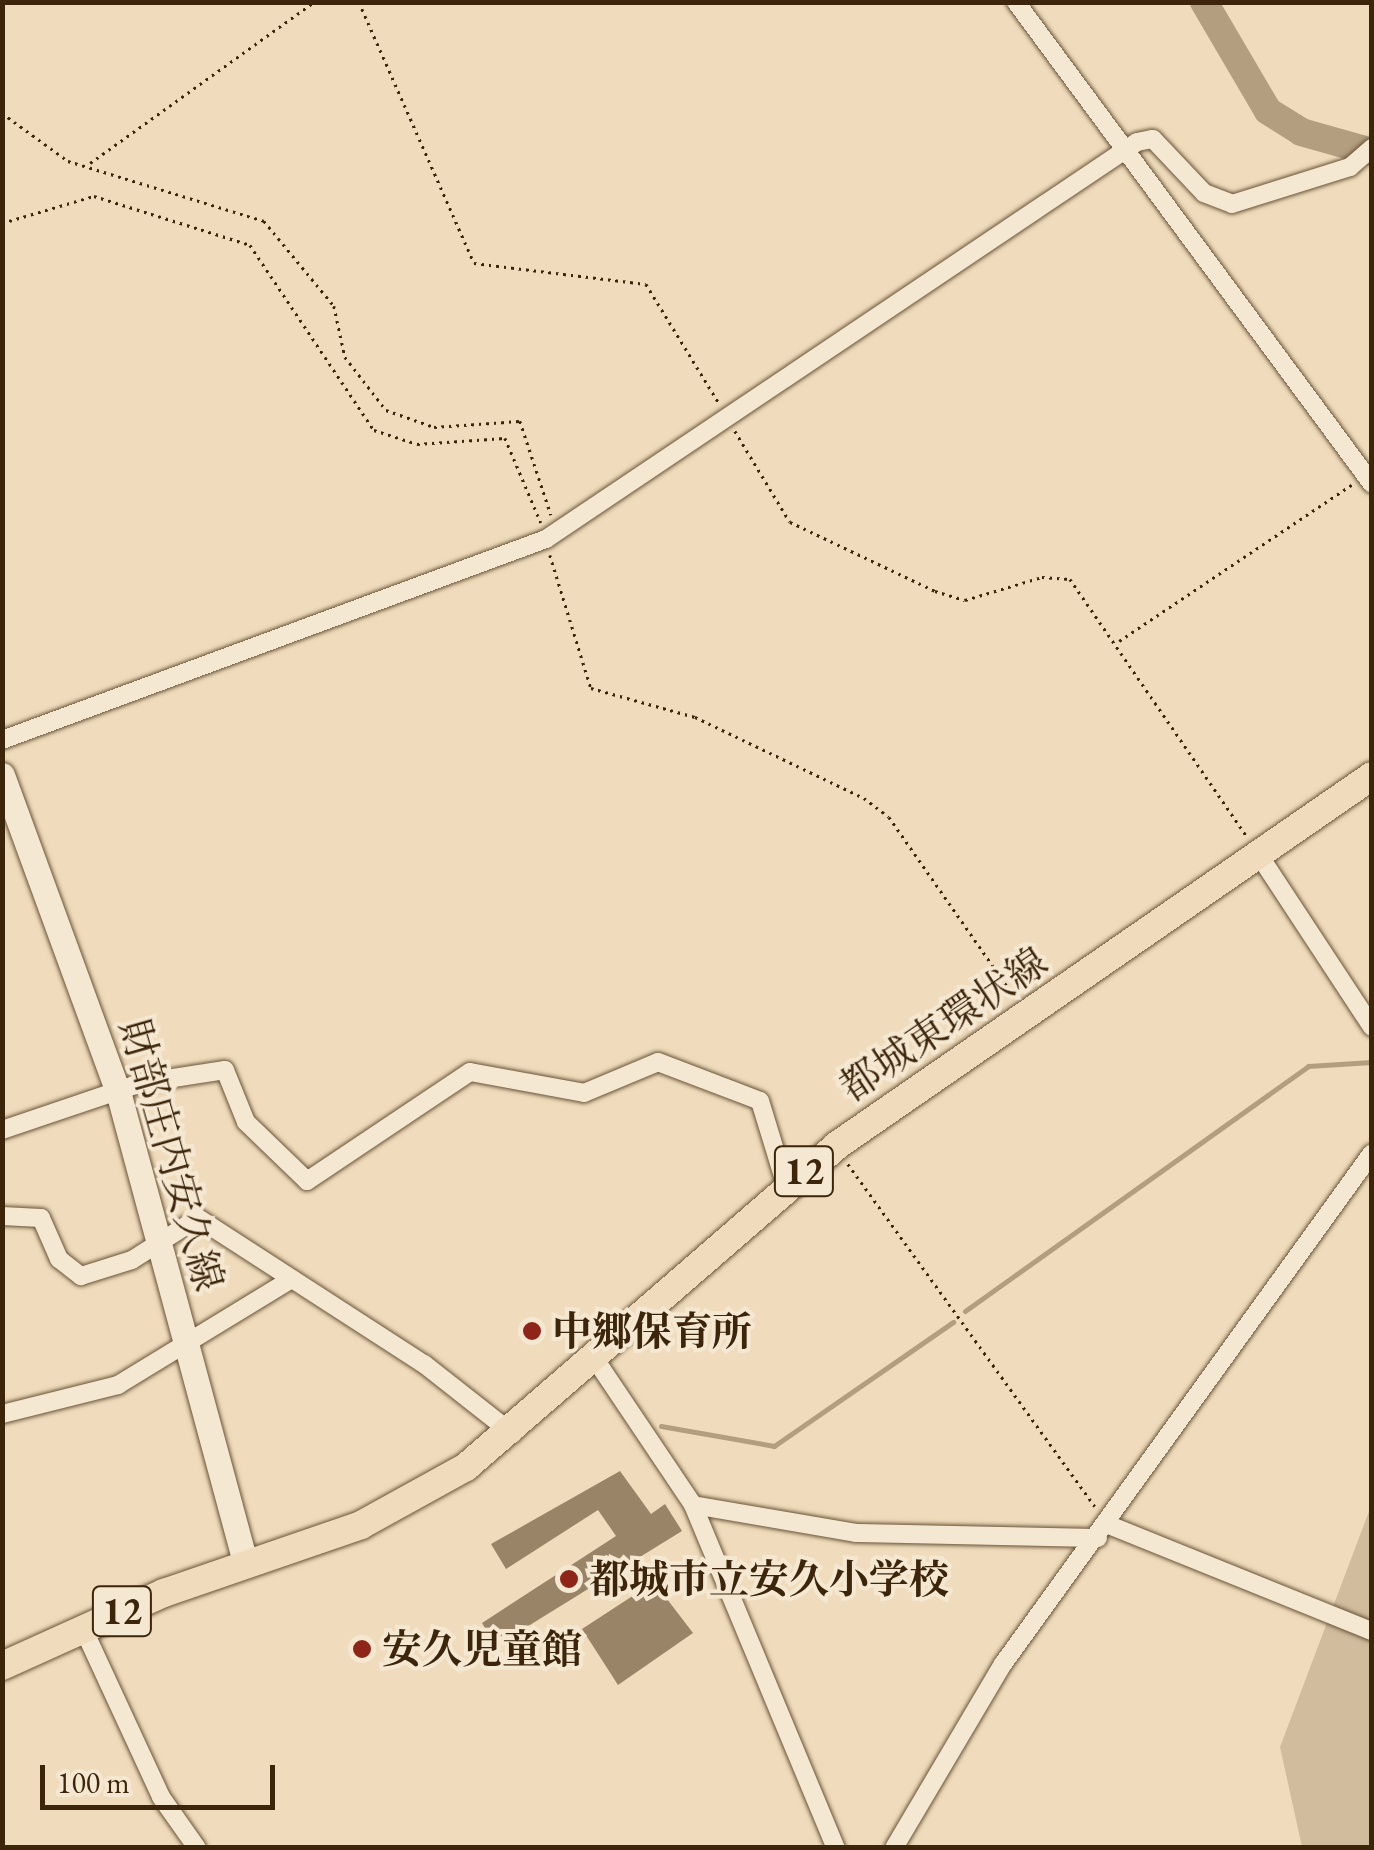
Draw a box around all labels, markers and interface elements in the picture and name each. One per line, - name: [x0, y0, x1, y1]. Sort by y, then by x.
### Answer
- street label: 都城東環状線: [830, 937, 1056, 1111]
- street label: 財部庄内安久線: [110, 1014, 234, 1296]
- road number: 12: [772, 1138, 836, 1204]
- place label: 中郷保育所: [552, 1307, 752, 1355]
- marker: 中郷保育所: [521, 1320, 543, 1342]
- place label: 都城市立安久小学校: [589, 1555, 949, 1603]
- marker: 都城市立安久小学校: [558, 1568, 580, 1590]
- road number: 12: [90, 1578, 154, 1644]
- place label: 安久児童館: [382, 1625, 582, 1673]
- marker: 安久児童館: [351, 1638, 373, 1660]
- scale bar: [45, 1745, 280, 1807]
- text: 100 m: [57, 1763, 130, 1802]

